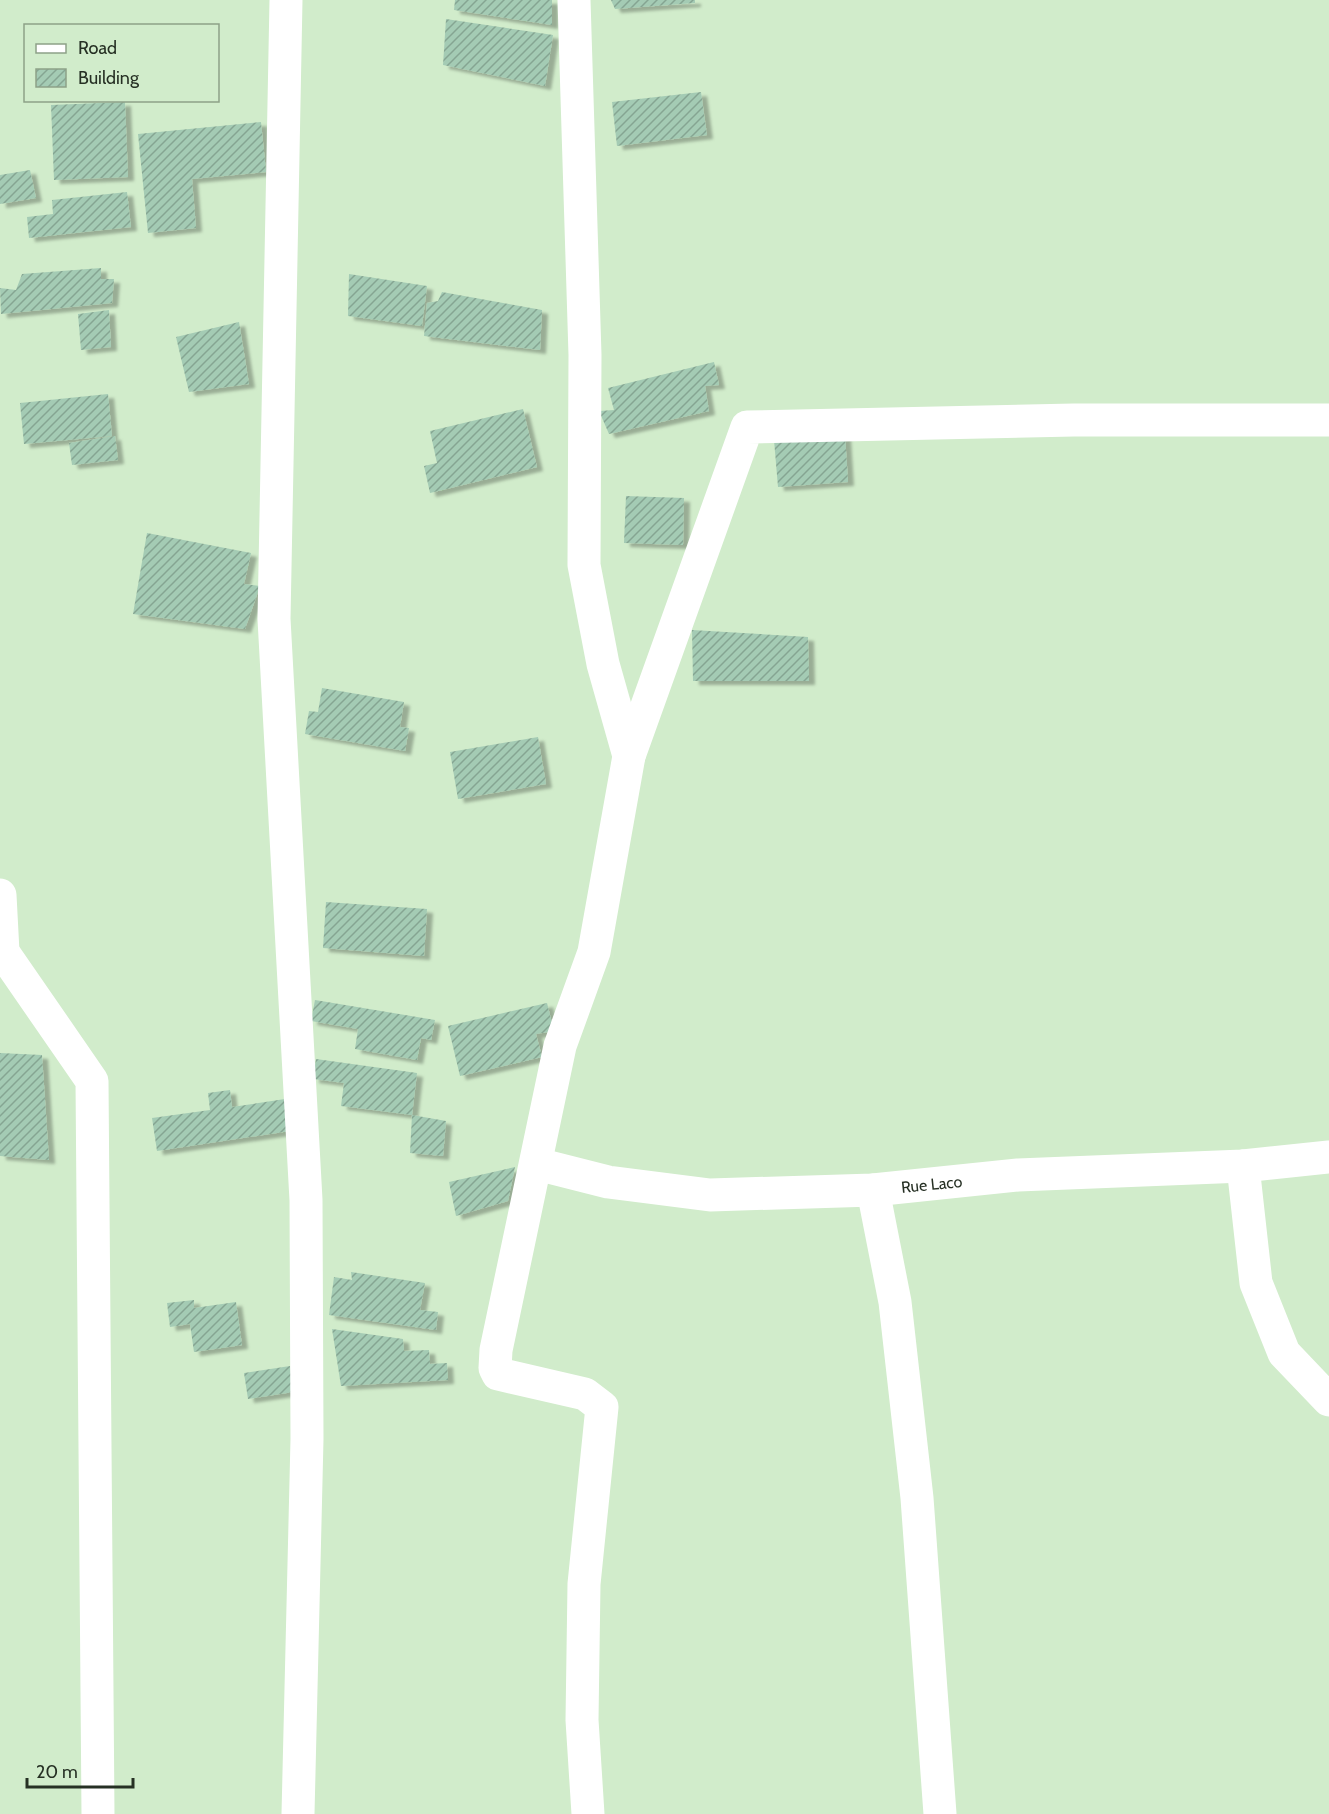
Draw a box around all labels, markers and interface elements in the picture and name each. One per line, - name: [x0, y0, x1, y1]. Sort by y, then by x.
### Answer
- legend: [24, 24, 219, 102]
- text: Road: [78, 37, 117, 59]
- text: Building: [78, 67, 140, 89]
- street label: Rue Laco: [900, 1172, 963, 1197]
- scale bar: [27, 1751, 134, 1789]
- text: 20 m: [36, 1761, 78, 1783]

